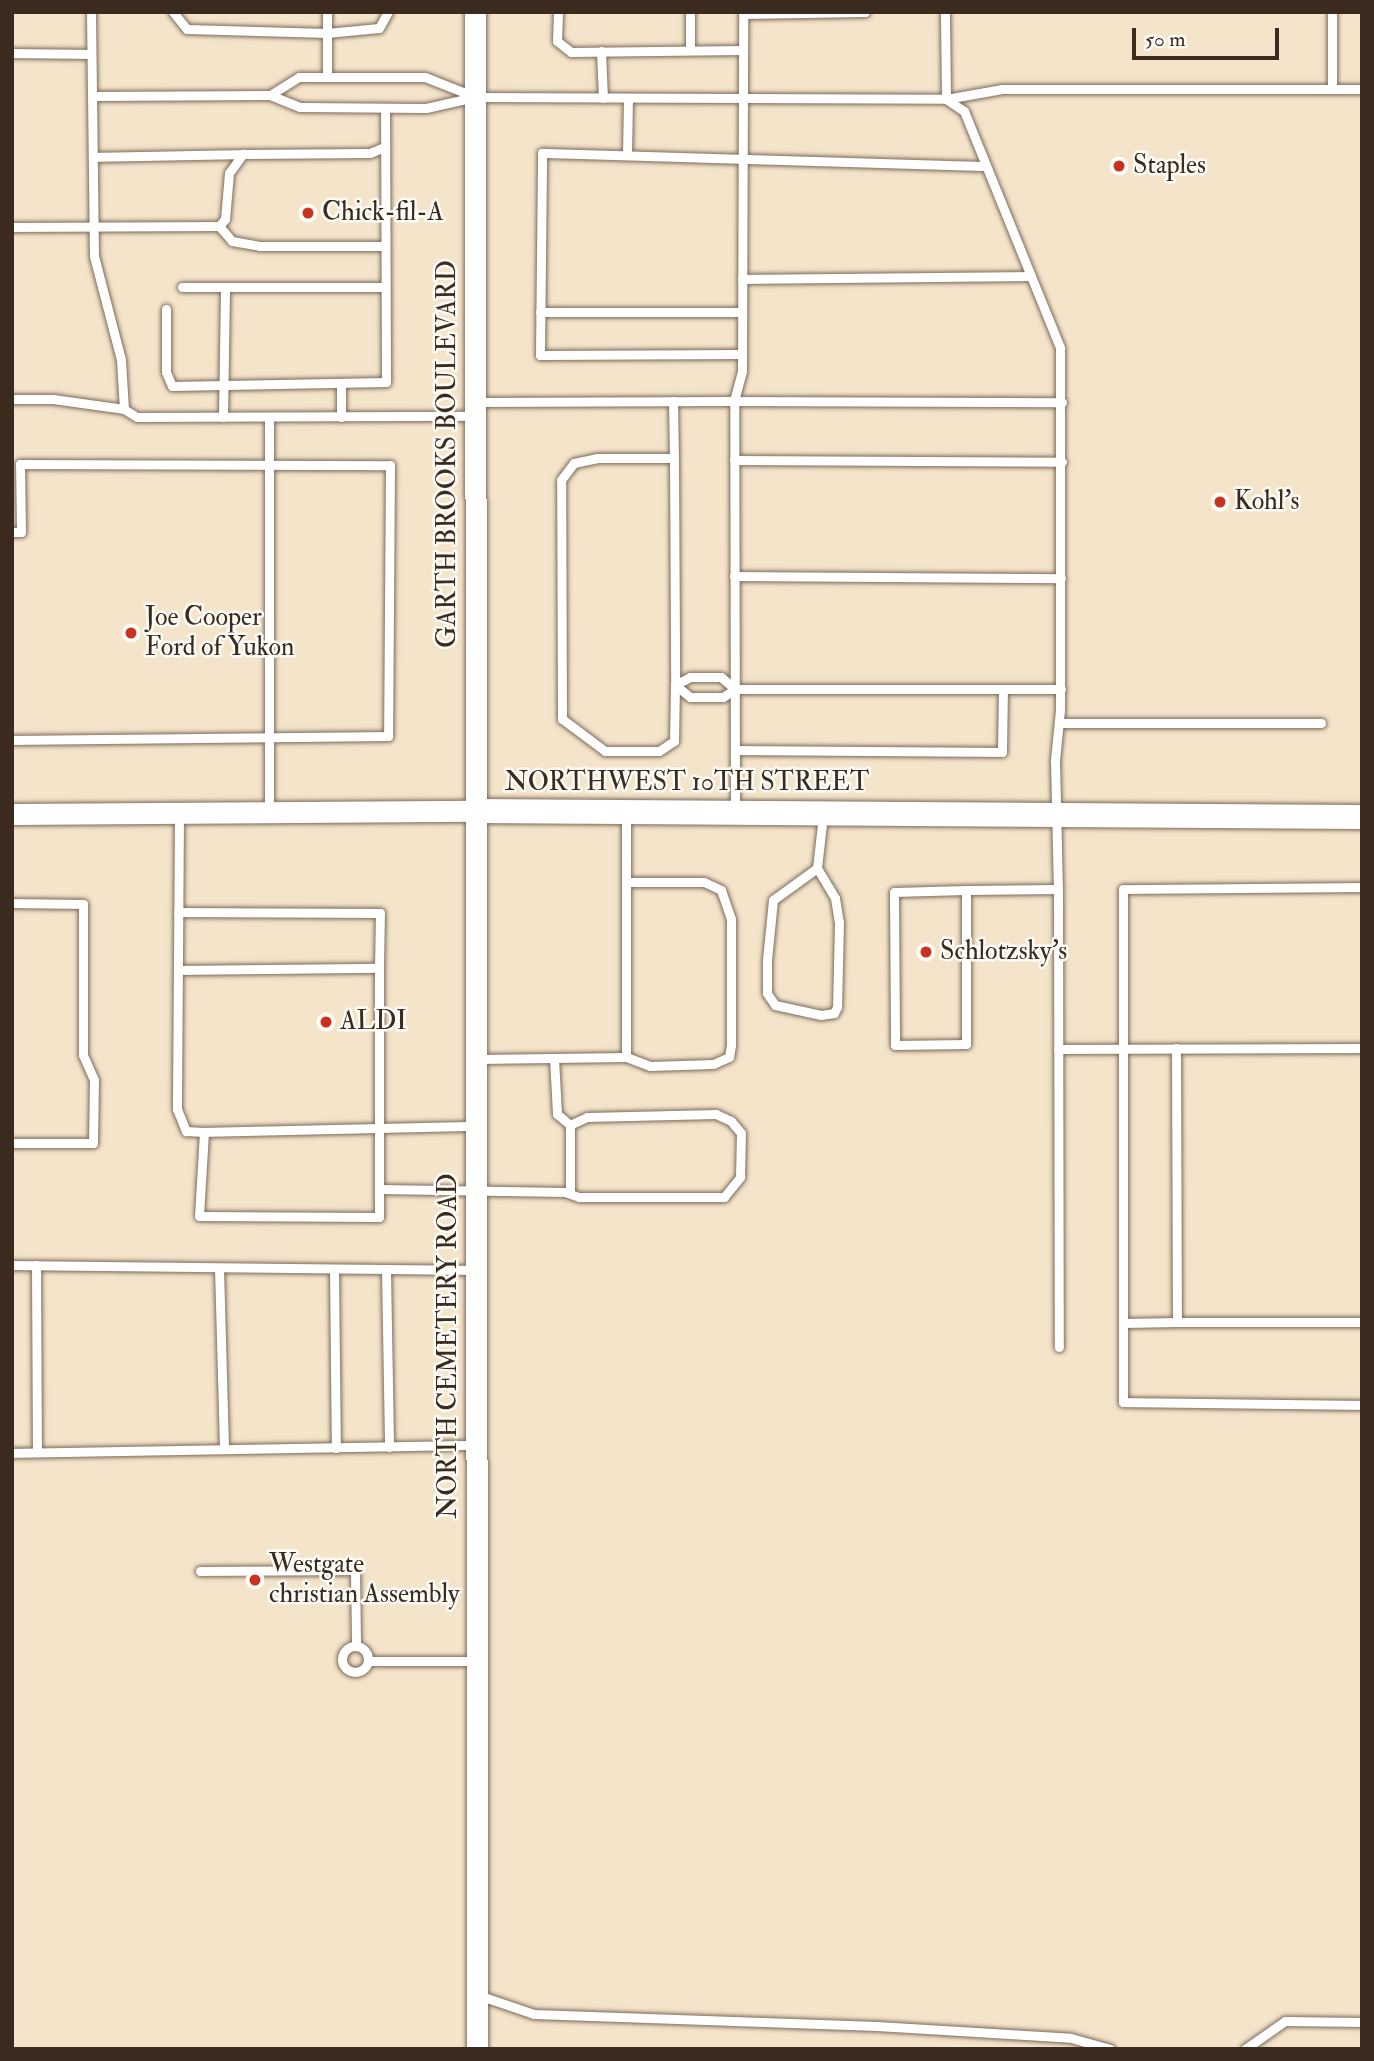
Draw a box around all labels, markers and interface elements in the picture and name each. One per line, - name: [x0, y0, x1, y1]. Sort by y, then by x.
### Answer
- scale bar: [1136, 14, 1283, 58]
- text: 50 m: [1145, 26, 1186, 53]
- place label: Staples: [1133, 150, 1206, 182]
- marker: Staples: [1111, 158, 1127, 174]
- place label: Chick-fil-A: [322, 197, 444, 229]
- marker: Chick-fil-A: [300, 205, 316, 221]
- street label: GARTH BROOKS BOULEVARD: [432, 260, 464, 648]
- place label: Kohl's: [1234, 486, 1300, 518]
- marker: Kohl's: [1212, 494, 1228, 510]
- place label: Joe Cooper Ford of Yukon: [145, 602, 294, 664]
- marker: Joe Cooper Ford of Yukon: [123, 625, 139, 641]
- street label: NORTHWEST 10TH STREET: [505, 767, 869, 799]
- place label: Schlotzsky's: [940, 936, 1067, 968]
- marker: Schlotzsky's: [918, 944, 934, 960]
- place label: ALDI: [340, 1006, 407, 1038]
- marker: ALDI: [318, 1014, 334, 1030]
- street label: NORTH CEMETERY ROAD: [433, 1173, 465, 1519]
- place label: Westgate christian Assembly: [269, 1549, 459, 1610]
- marker: Westgate christian Assembly: [247, 1572, 263, 1588]

